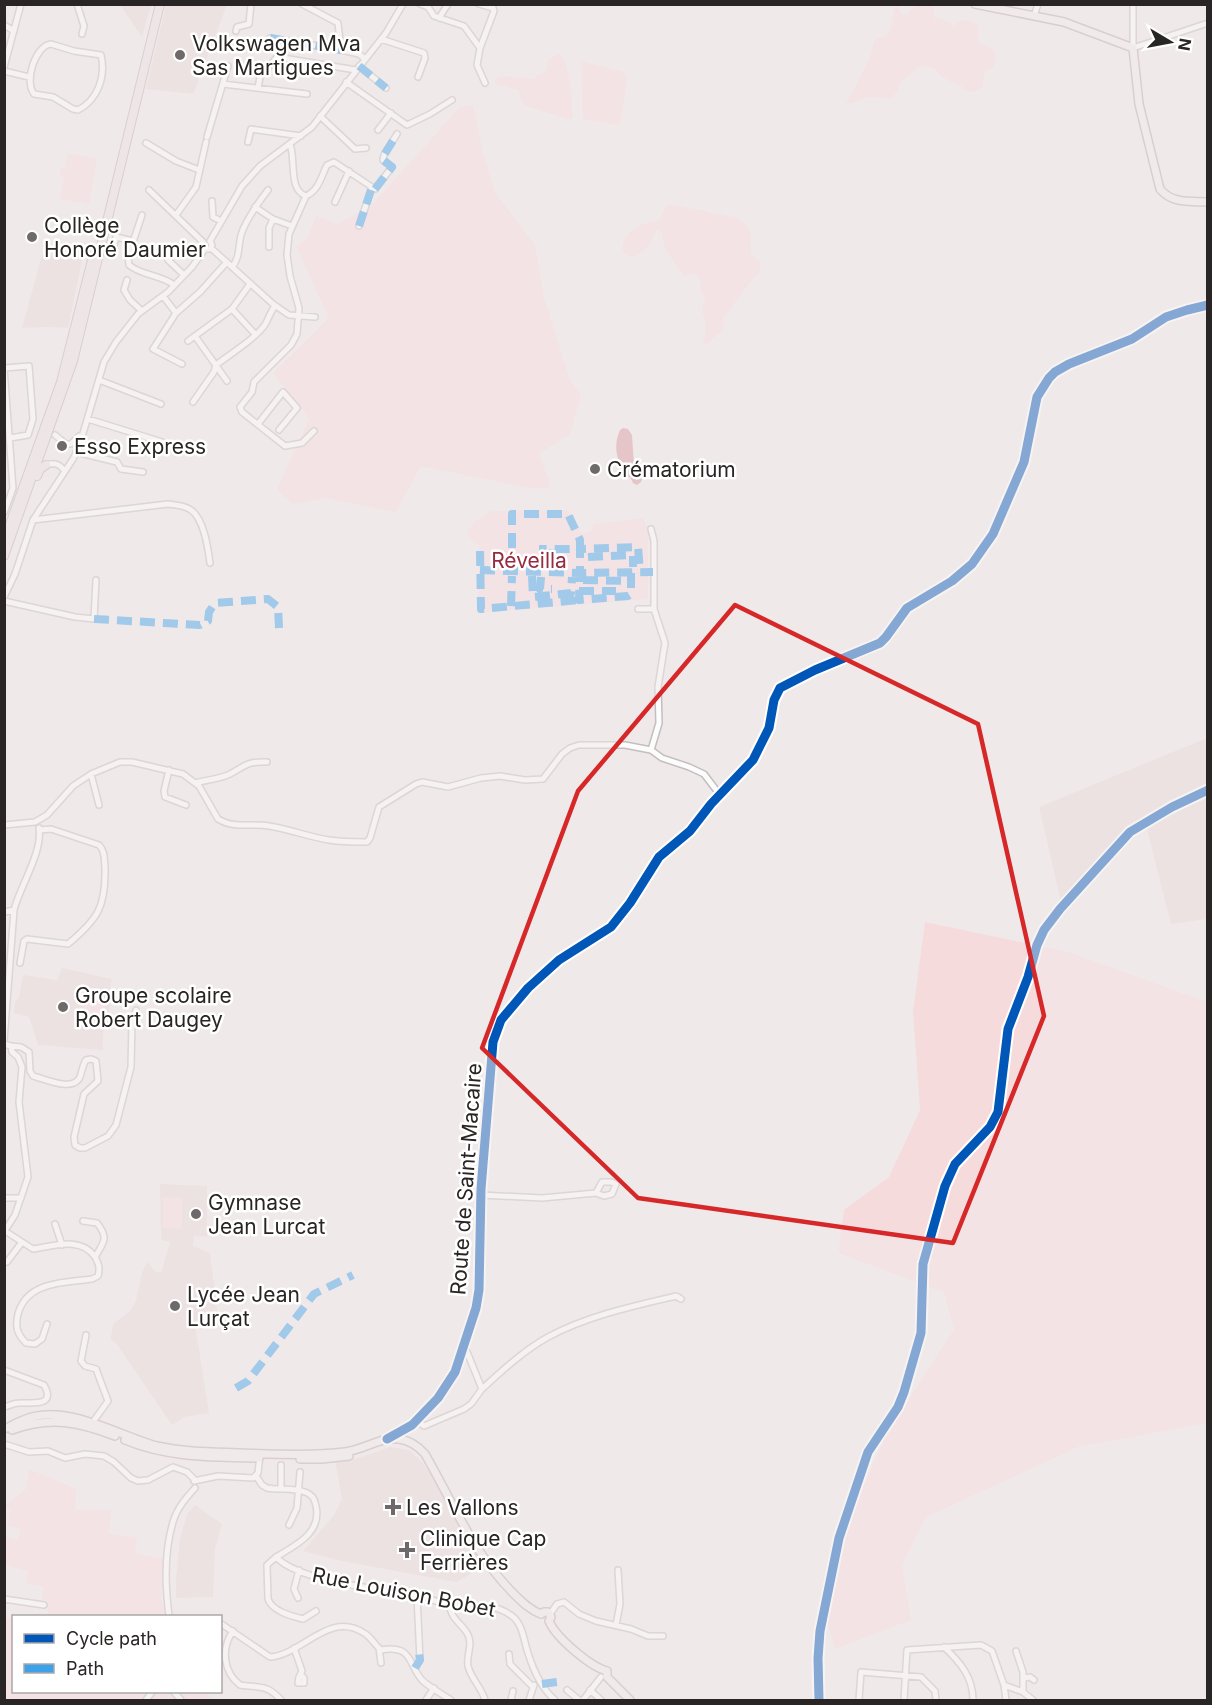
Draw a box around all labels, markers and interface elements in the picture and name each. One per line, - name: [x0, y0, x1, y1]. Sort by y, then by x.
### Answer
- north arrow: [1140, 12, 1200, 72]
- place label: Volkswagen Mva Sas Martigues: [192, 31, 361, 80]
- text: N: [1174, 37, 1196, 52]
- marker: Volkswagen Mva Sas Martigues: [173, 48, 187, 62]
- place label: Collège Honoré Daumier: [44, 213, 206, 262]
- marker: Collège Honoré Daumier: [25, 230, 39, 244]
- place label: Esso Express: [74, 434, 206, 459]
- marker: Esso Express: [55, 439, 69, 453]
- place label: Crématorium: [607, 457, 736, 482]
- marker: Crématorium: [588, 462, 602, 476]
- park label: Réveilla: [491, 548, 567, 573]
- place label: Groupe scolaire Robert Daugey: [75, 983, 232, 1032]
- marker: Groupe scolaire Robert Daugey: [56, 1000, 70, 1014]
- street label: Route de Saint-Macaire: [445, 1062, 487, 1296]
- place label: Gymnase Jean Lurcat: [208, 1190, 325, 1239]
- marker: Gymnase Jean Lurcat: [189, 1207, 203, 1221]
- place label: Lycée Jean Lurçat: [187, 1282, 300, 1331]
- marker: Lycée Jean Lurçat: [168, 1299, 182, 1313]
- place label: Les Vallons: [406, 1495, 519, 1520]
- marker: Les Vallons: [384, 1498, 402, 1516]
- place label: Clinique Cap Ferrières: [420, 1526, 546, 1575]
- marker: Clinique Cap Ferrières: [398, 1541, 416, 1559]
- street label: Rue Louison Bobet: [310, 1562, 498, 1622]
- legend: [12, 1615, 222, 1693]
- text: Cycle path: [66, 1628, 157, 1649]
- text: Path: [66, 1658, 104, 1679]

